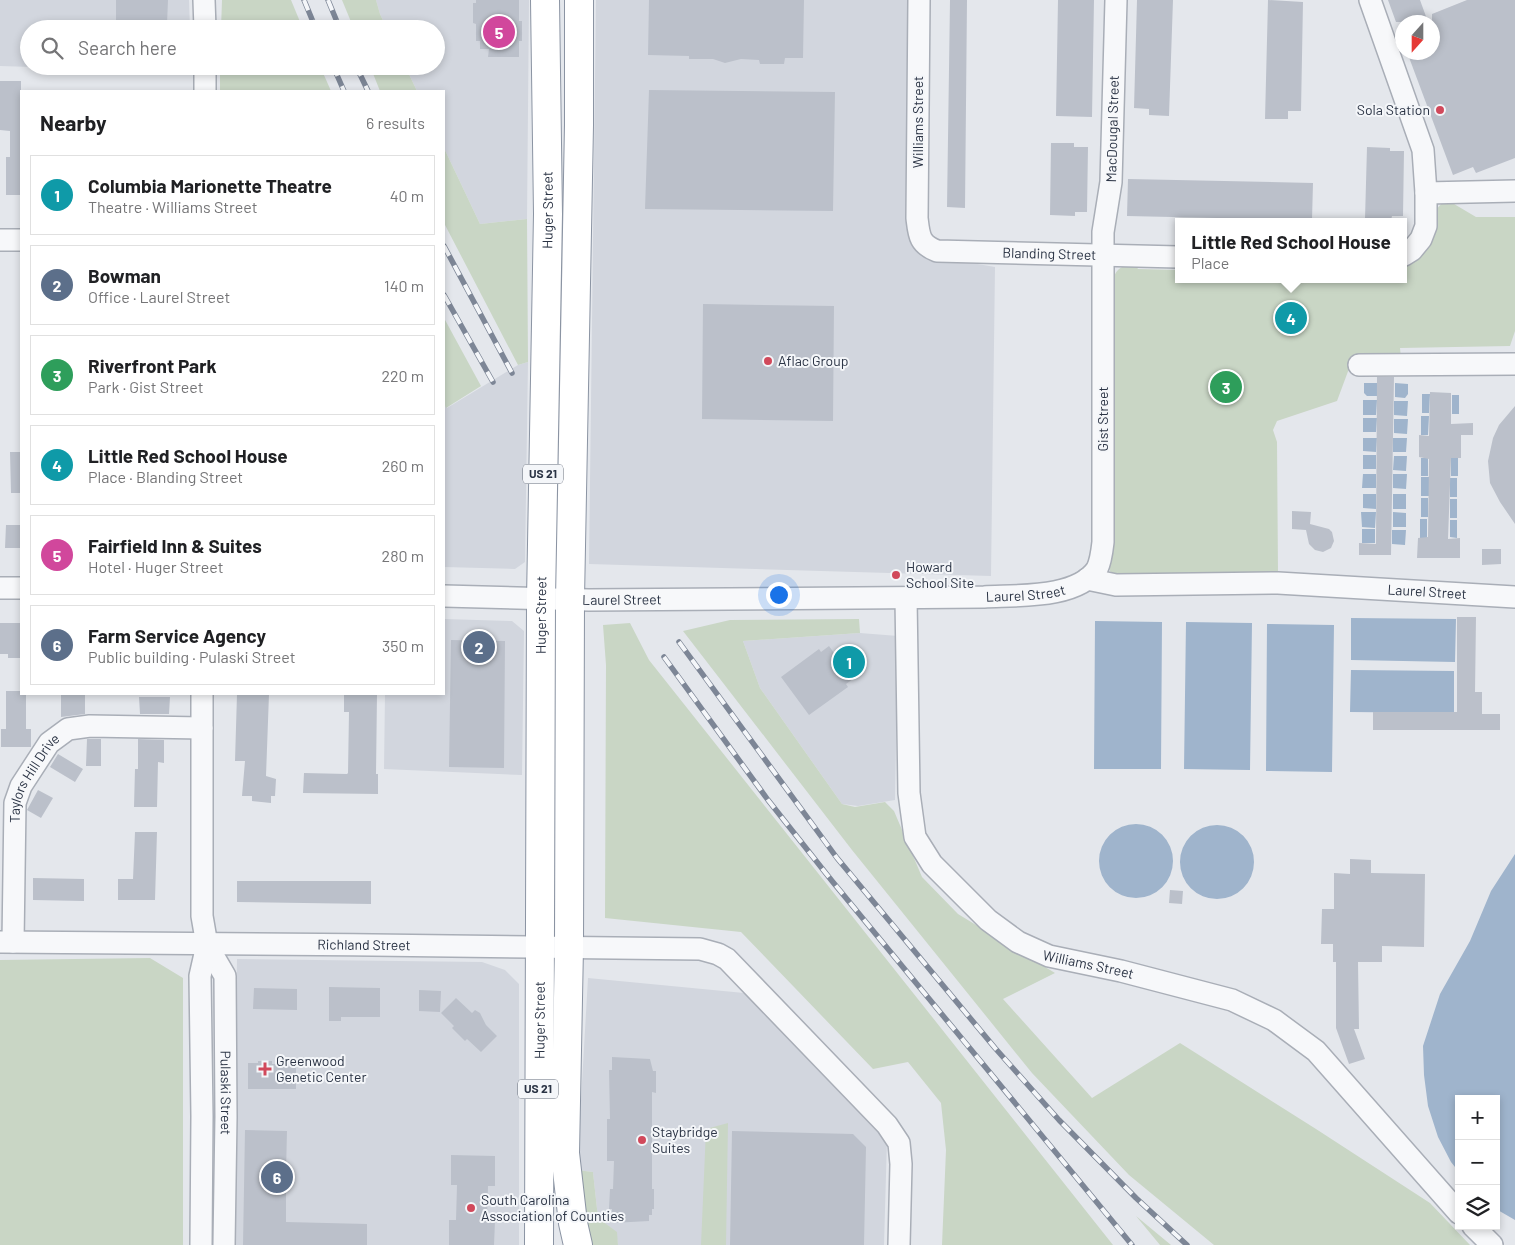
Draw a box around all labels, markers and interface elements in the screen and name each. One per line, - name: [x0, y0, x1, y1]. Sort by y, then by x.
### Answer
- pin: 5: [483, 13, 515, 51]
- north arrow: [1395, 15, 1440, 60]
- search box: [20, 20, 445, 75]
- icon: search: [38, 34, 66, 62]
- text: Search here: [78, 36, 177, 59]
- street label: MacDougal Street: [1102, 75, 1122, 183]
- street label: Williams Street: [909, 76, 926, 168]
- place label: Sola Station: [1357, 101, 1430, 118]
- marker: Sola Station: [1434, 104, 1446, 116]
- text: Nearby: [40, 110, 106, 135]
- text: 6 results: [366, 113, 425, 132]
- street label: Huger Street: [538, 171, 556, 249]
- text: Columbia Marionette Theatre: [88, 174, 332, 197]
- text: 1: [54, 186, 60, 205]
- text: 40 m: [390, 186, 424, 205]
- text: Theatre · Williams Street: [88, 197, 258, 216]
- popup: [1175, 218, 1407, 283]
- text: Little Red School House: [1191, 230, 1391, 253]
- street label: Blanding Street: [1002, 244, 1097, 263]
- text: Place: [1191, 253, 1229, 272]
- text: Bowman: [88, 264, 161, 287]
- text: 2: [53, 276, 61, 295]
- text: 140 m: [384, 276, 424, 295]
- text: Office · Laurel Street: [88, 287, 230, 306]
- pin: 4: [1275, 299, 1307, 337]
- place label: Aflac Group: [778, 352, 848, 369]
- text: Riverfront Park: [88, 354, 217, 377]
- marker: Aflac Group: [762, 355, 774, 367]
- text: 3: [53, 366, 61, 385]
- text: 220 m: [381, 366, 424, 385]
- pin: 3: [1210, 368, 1242, 406]
- text: Park · Gist Street: [88, 377, 203, 396]
- street label: Gist Street: [1094, 387, 1111, 452]
- text: Little Red School House: [88, 444, 288, 467]
- text: 4: [52, 456, 62, 475]
- text: 260 m: [382, 456, 424, 475]
- road number: US 21: [523, 464, 563, 484]
- text: Place · Blanding Street: [88, 467, 243, 486]
- text: Fairfield Inn & Suites: [88, 534, 262, 557]
- text: 5: [53, 546, 61, 565]
- text: 280 m: [382, 546, 424, 565]
- text: Hotel · Huger Street: [88, 557, 223, 576]
- place label: Howard School Site: [906, 558, 974, 591]
- marker: Howard School Site: [890, 569, 902, 581]
- street label: Huger Street: [532, 576, 549, 654]
- street label: Laurel Street: [1387, 580, 1467, 602]
- street label: Laurel Street: [986, 581, 1067, 605]
- your location: [766, 582, 792, 608]
- street label: Laurel Street: [582, 590, 662, 608]
- text: Farm Service Agency: [88, 624, 266, 647]
- pin: 2: [463, 628, 495, 666]
- text: 6: [53, 636, 61, 655]
- text: 350 m: [382, 636, 424, 655]
- pin: 1: [833, 643, 865, 681]
- text: Public building · Pulaski Street: [88, 647, 295, 666]
- street label: Taylors Hill Drive: [6, 729, 62, 823]
- street label: Richland Street: [317, 935, 411, 953]
- street label: Williams Street: [1042, 946, 1136, 982]
- street label: Huger Street: [531, 981, 548, 1059]
- street label: Pulaski Street: [218, 1050, 235, 1135]
- place label: Greenwood Genetic Center: [276, 1052, 367, 1085]
- marker: Greenwood Genetic Center: [258, 1062, 272, 1076]
- road number: US 21: [518, 1080, 558, 1098]
- map controls: [1455, 1095, 1500, 1230]
- button: +: [1455, 1095, 1500, 1140]
- place label: Staybridge Suites: [652, 1123, 718, 1156]
- marker: Staybridge Suites: [636, 1134, 648, 1146]
- button: −: [1455, 1140, 1500, 1185]
- pin: 6: [261, 1158, 293, 1196]
- button: layers: [1455, 1185, 1500, 1230]
- place label: South Carolina Association of Counties: [481, 1191, 624, 1224]
- marker: South Carolina Association of Counties: [465, 1202, 477, 1214]

